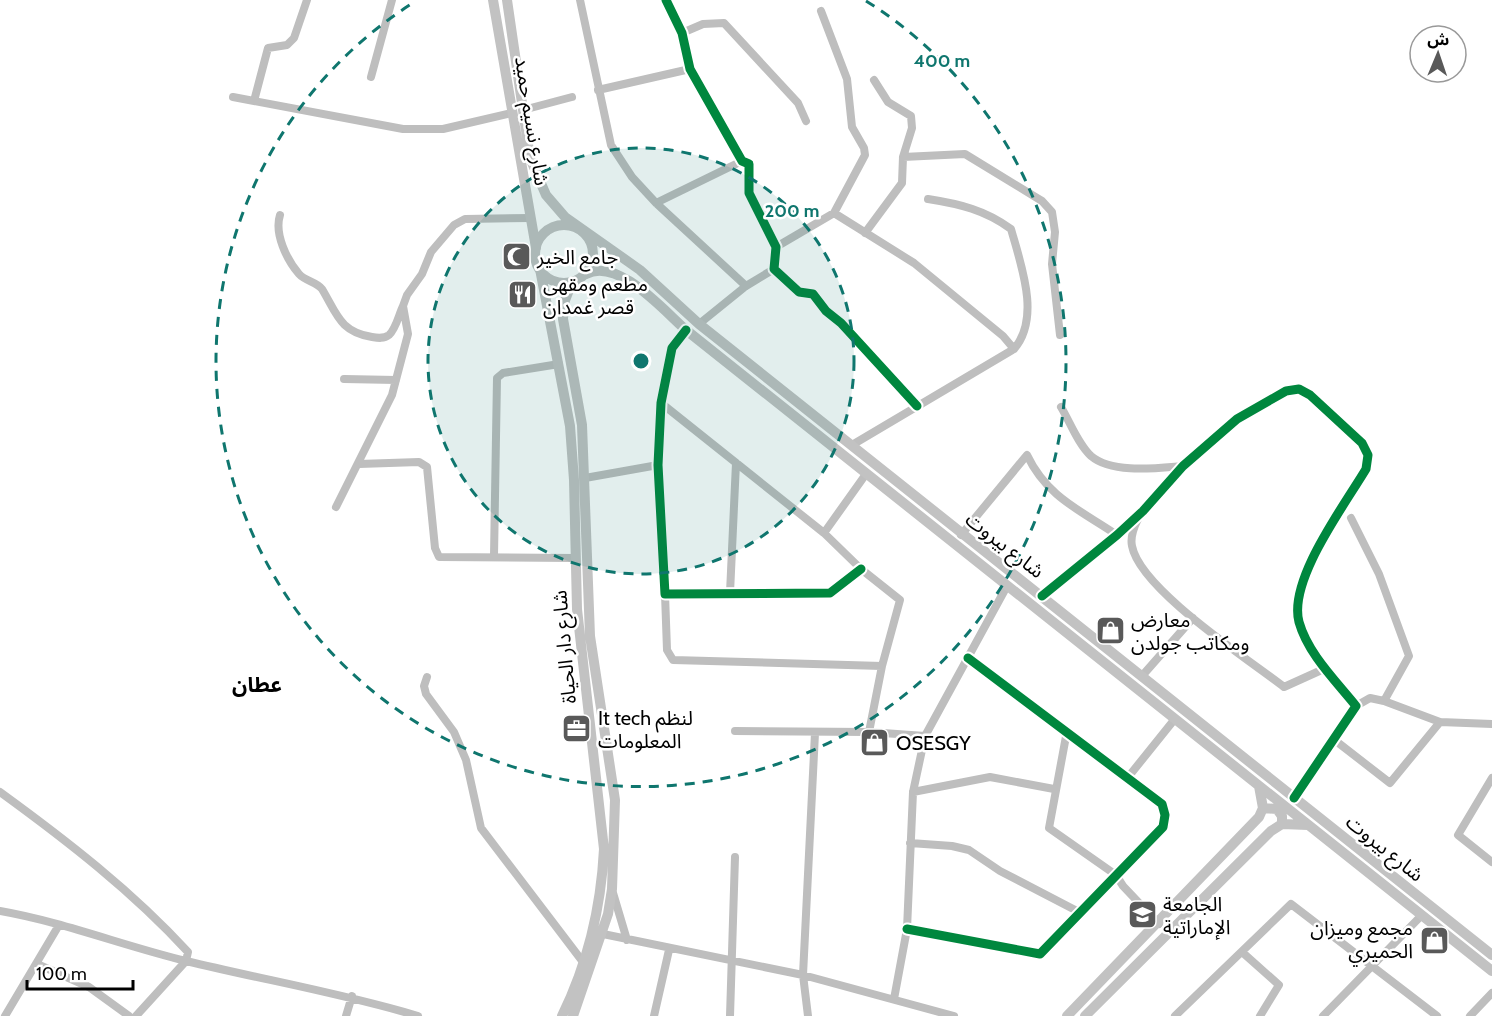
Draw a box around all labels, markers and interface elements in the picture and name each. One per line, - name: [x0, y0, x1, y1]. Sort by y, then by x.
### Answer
- north arrow: [1408, 24, 1468, 84]
- text: ش: [1427, 30, 1450, 49]
- text: 400 m: [914, 50, 970, 72]
- street label: شارع نسيم حميد: [507, 55, 554, 188]
- text: 200 m: [765, 200, 819, 222]
- mosque icon: جامع الخير: [500, 241, 532, 273]
- place label: جامع الخير: [536, 245, 618, 272]
- place label: مطعم ومقهى قصر غمدان: [543, 272, 648, 319]
- restaurant icon: مطعم ومقهى قصر غمدان: [506, 279, 538, 311]
- centre of rings: [631, 351, 651, 371]
- street label: شارع بيروت: [959, 507, 1049, 585]
- street label: شارع دار الحياة: [547, 589, 584, 705]
- place label: معارض ومكاتب جولدن: [1131, 608, 1250, 655]
- shop icon: معارض ومكاتب جولدن: [1094, 615, 1126, 647]
- district label: عطان: [232, 672, 282, 697]
- place label: It tech لنظم المعلومات: [598, 706, 693, 753]
- office icon: It tech لنظم المعلومات: [561, 713, 593, 745]
- shop icon: OSESGY: [859, 727, 891, 759]
- place label: OSESGY: [896, 731, 971, 755]
- street label: شارع بيروت: [1339, 809, 1429, 889]
- place label: الجامعة الإماراتية: [1163, 892, 1230, 940]
- school or university icon: الجامعة الإماراتية: [1126, 899, 1158, 931]
- place label: مجمع وميزان الحميري: [1310, 916, 1413, 967]
- shop icon: مجمع وميزان الحميري: [1418, 924, 1450, 956]
- scale bar: [27, 953, 134, 991]
- text: 100 m: [36, 963, 87, 985]

